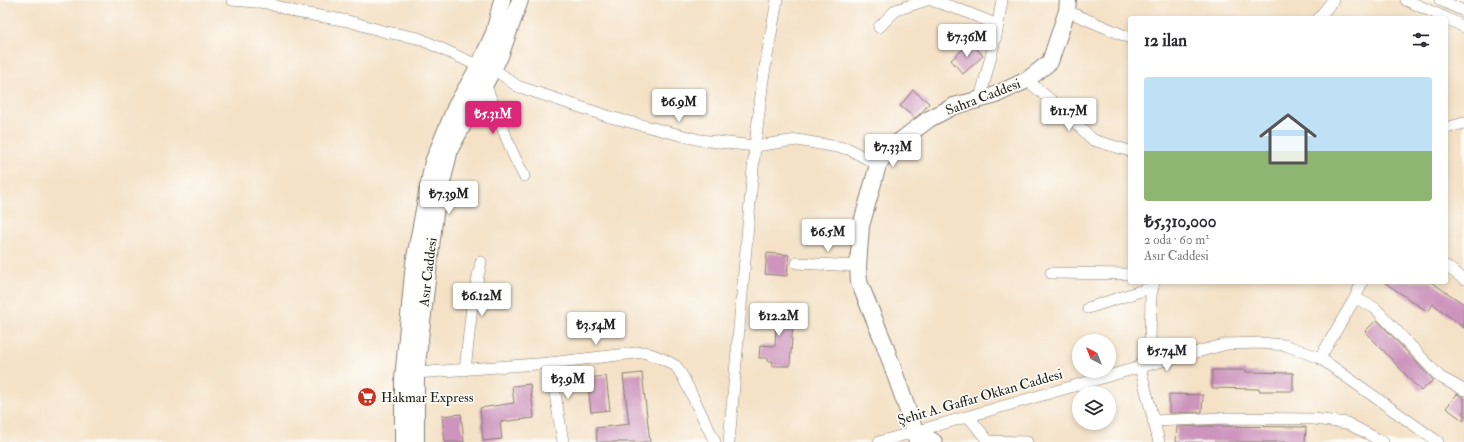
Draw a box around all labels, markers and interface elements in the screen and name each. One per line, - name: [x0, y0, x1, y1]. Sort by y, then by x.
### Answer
- pin: ₺7.36M: [934, 24, 1000, 58]
- text: ₺7.36M: [947, 29, 987, 45]
- icon: filters: [1410, 29, 1432, 51]
- text: 12 ilan: [1144, 30, 1187, 51]
- street label: Sahra Caddesi: [943, 75, 1023, 119]
- pin: ₺6.9M: [651, 89, 707, 123]
- text: ₺6.9M: [661, 94, 697, 110]
- pin: ₺11.7M: [1036, 98, 1102, 132]
- pin: ₺5.31M: [460, 101, 526, 135]
- text: ₺11.7M: [1050, 103, 1088, 119]
- icon: home: [1252, 103, 1324, 175]
- text: ₺5.31M: [474, 106, 512, 122]
- pin: ₺7.33M: [860, 134, 926, 168]
- text: ₺7.33M: [874, 139, 912, 155]
- pin: ₺7.39M: [416, 181, 482, 215]
- text: ₺7.39M: [429, 186, 469, 202]
- text: ₺5,310,000: [1144, 211, 1216, 232]
- pin: ₺6.5M: [800, 219, 856, 253]
- text: ₺6.5M: [811, 224, 845, 240]
- text: 2 oda · 60 m²: [1144, 232, 1209, 248]
- street label: Asır Caddesi: [415, 236, 441, 309]
- text: Asır Caddesi: [1144, 248, 1209, 264]
- pin: ₺6.12M: [449, 283, 515, 317]
- text: ₺6.12M: [462, 288, 502, 304]
- pin: ₺12.2M: [746, 303, 812, 337]
- text: ₺12.2M: [759, 308, 799, 324]
- pin: ₺3.54M: [563, 312, 629, 346]
- text: ₺3.54M: [576, 317, 616, 333]
- north arrow: [1072, 334, 1116, 378]
- map controls: [1072, 334, 1116, 430]
- pin: ₺5.74M: [1134, 338, 1200, 372]
- text: ₺5.74M: [1147, 343, 1187, 359]
- street label: Şehit A. Gaffar Okkan Caddesi: [896, 365, 1065, 429]
- pin: ₺3.9M: [540, 366, 596, 400]
- text: ₺3.9M: [551, 371, 585, 387]
- supermarket icon: Hakmar Express: [356, 386, 378, 408]
- button: layers: [1072, 386, 1116, 430]
- place label: Hakmar Express: [381, 389, 474, 407]

